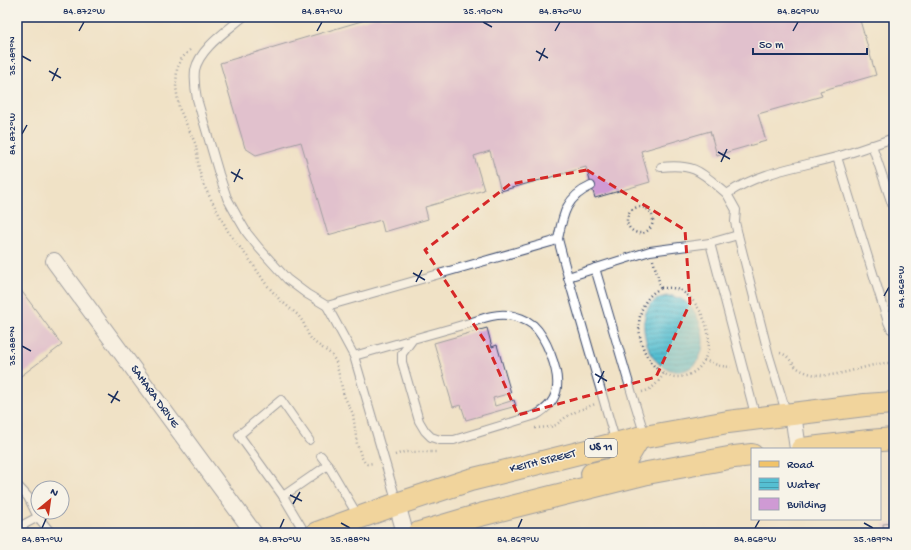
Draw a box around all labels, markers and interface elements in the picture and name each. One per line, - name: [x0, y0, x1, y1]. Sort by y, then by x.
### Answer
- text: 84.872°W: [63, 6, 105, 18]
- text: 84.871°W: [301, 6, 343, 18]
- text: 35.190°N: [462, 6, 503, 18]
- text: 84.870°W: [539, 6, 582, 18]
- text: 84.869°W: [777, 6, 819, 18]
- scale bar: [753, 30, 867, 56]
- text: 35.189°N: [7, 36, 19, 77]
- text: 50 m: [759, 39, 784, 53]
- text: 84.872°W: [7, 113, 19, 155]
- text: 84.868°W: [896, 265, 908, 308]
- text: 35.188°N: [7, 326, 19, 367]
- street label: SAHARA DRIVE: [127, 363, 182, 431]
- road number: US 11: [585, 439, 617, 457]
- street label: KEITH STREET: [509, 447, 579, 477]
- legend: [751, 448, 881, 520]
- text: Road: [787, 459, 814, 473]
- text: Water: [787, 479, 821, 493]
- north arrow: [30, 480, 70, 520]
- text: N: [48, 486, 60, 500]
- text: Building: [786, 499, 826, 513]
- text: 84.871°W: [21, 534, 63, 546]
- text: 84.870°W: [259, 534, 302, 546]
- text: 35.188°N: [329, 534, 370, 546]
- text: 84.869°W: [497, 534, 539, 546]
- text: 84.868°W: [734, 534, 777, 546]
- text: 35.189°N: [852, 534, 893, 546]

